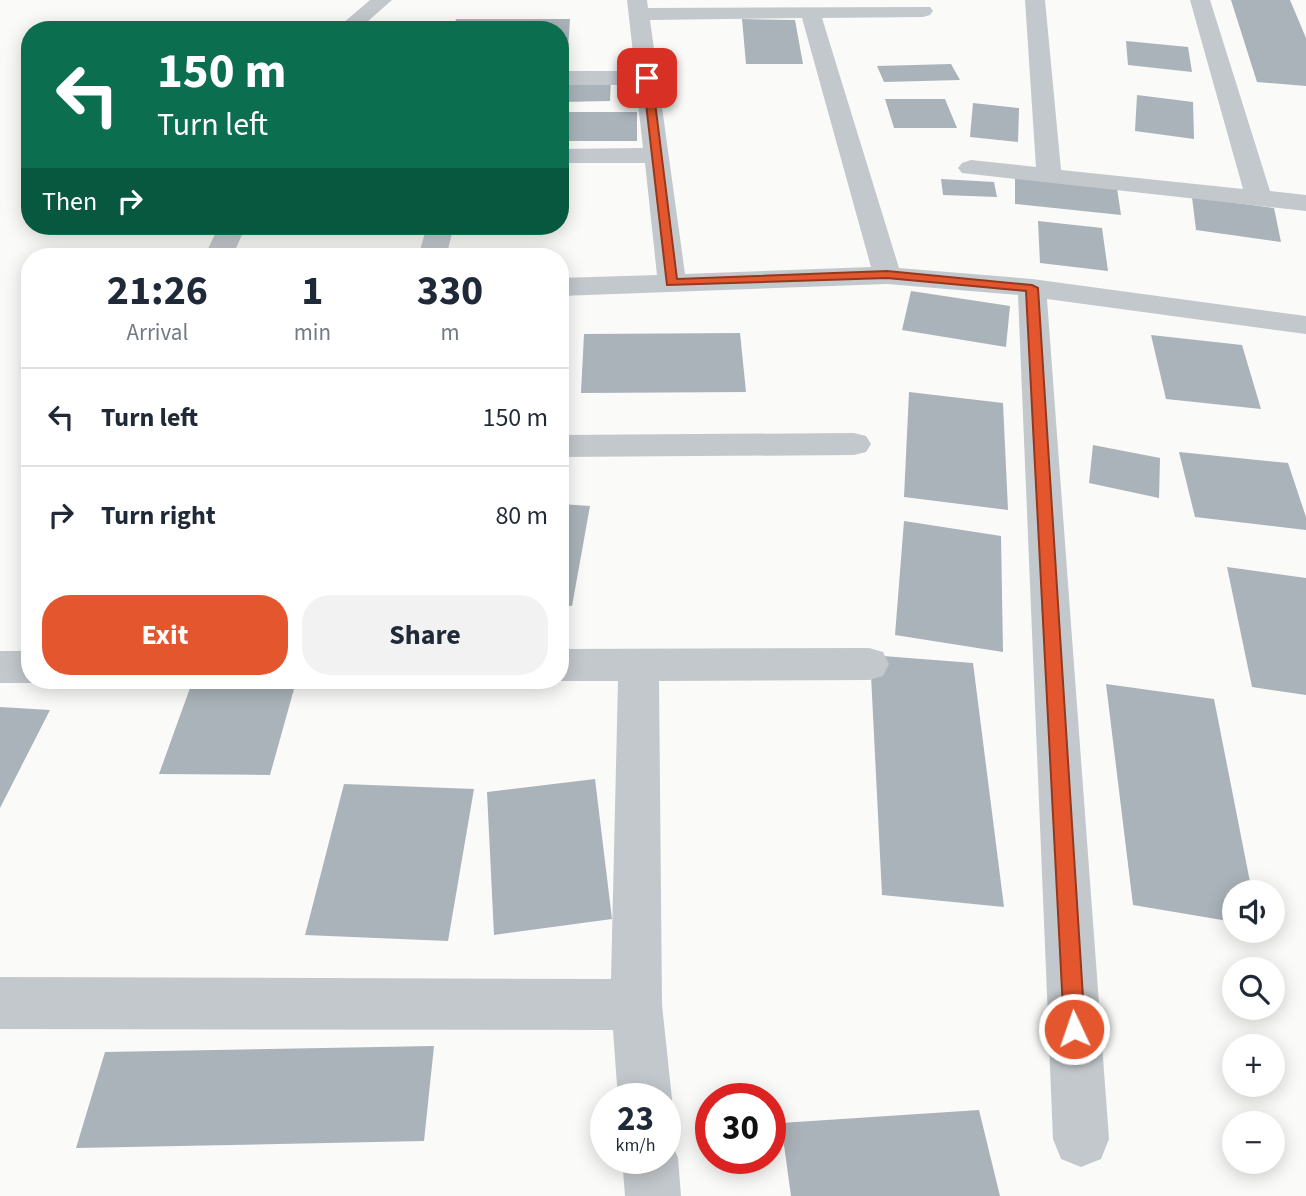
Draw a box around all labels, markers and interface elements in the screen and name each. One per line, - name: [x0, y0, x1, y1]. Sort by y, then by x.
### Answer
- text: 150 m: [157, 37, 286, 107]
- pin: [617, 48, 677, 108]
- icon: left: [42, 49, 133, 140]
- icon: arrive: [628, 59, 666, 97]
- text: Turn left: [157, 102, 268, 148]
- icon: right: [111, 182, 149, 220]
- text: Then: [42, 183, 97, 220]
- text: 21:26: [107, 261, 208, 321]
- text: 1: [301, 261, 323, 321]
- text: 330: [417, 261, 483, 321]
- text: Arrival: [126, 316, 188, 349]
- text: min: [294, 316, 331, 349]
- text: m: [440, 316, 460, 349]
- icon: left: [42, 398, 80, 436]
- text: Turn left: [101, 399, 198, 436]
- text: 150 m: [482, 399, 548, 436]
- icon: right: [42, 496, 80, 534]
- text: Turn right: [101, 497, 216, 534]
- text: 80 m: [495, 497, 548, 534]
- button: Exit: [42, 595, 288, 675]
- button: Share: [302, 595, 548, 675]
- map controls: [1222, 880, 1285, 1174]
- button: sound: [1222, 880, 1285, 943]
- button: search: [1222, 957, 1285, 1020]
- position arrow: [1037, 992, 1111, 1066]
- button: +: [1222, 1034, 1285, 1097]
- speed limit sign: 30: [695, 1083, 786, 1174]
- text: 23: [617, 1094, 654, 1144]
- button: −: [1222, 1111, 1285, 1174]
- text: km/h: [616, 1133, 655, 1158]

